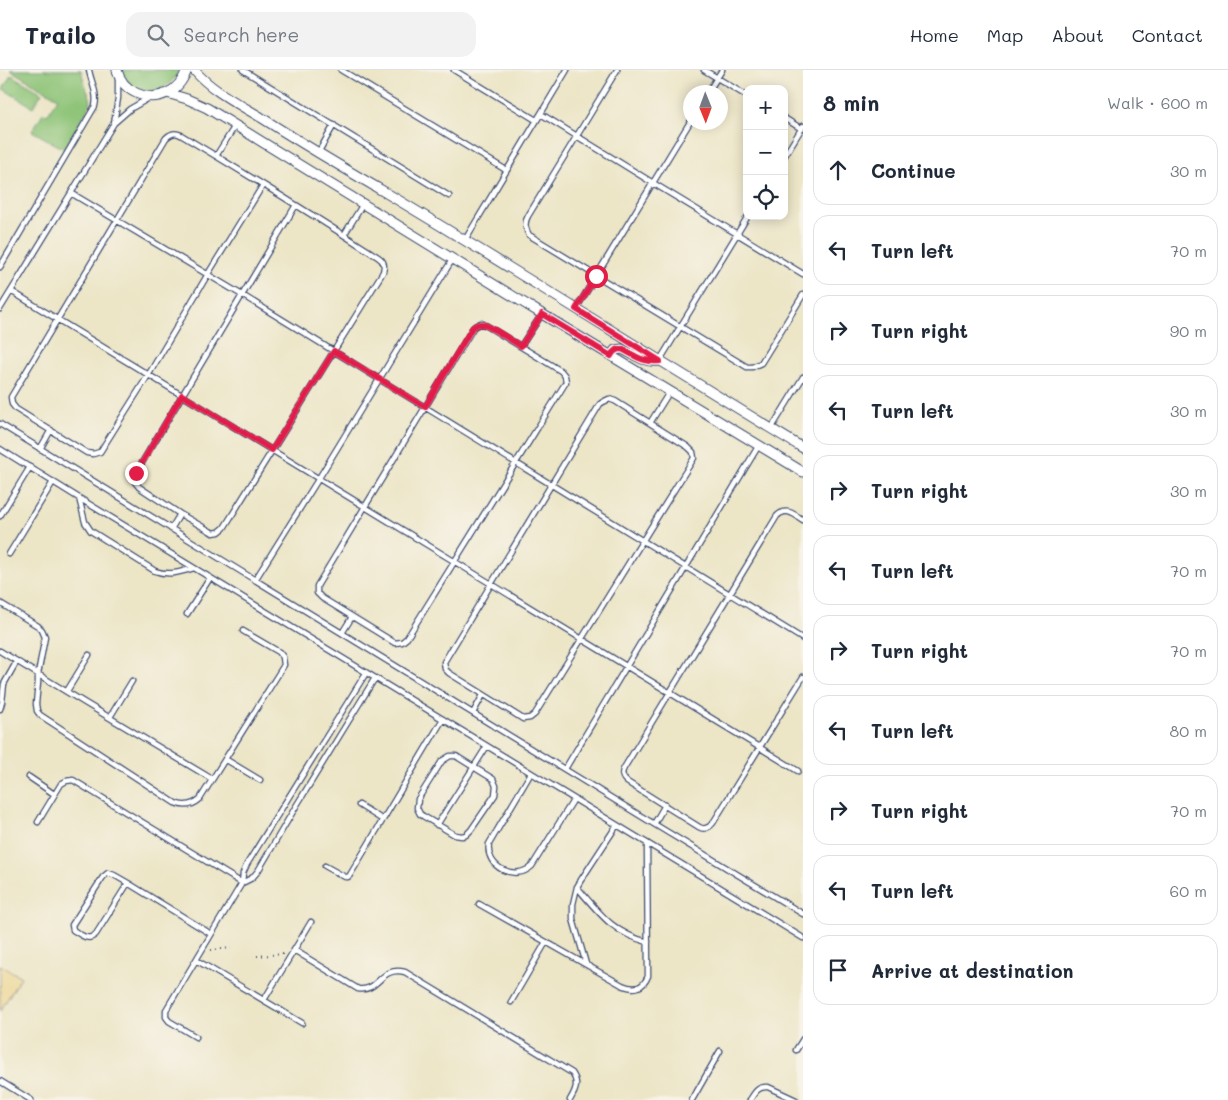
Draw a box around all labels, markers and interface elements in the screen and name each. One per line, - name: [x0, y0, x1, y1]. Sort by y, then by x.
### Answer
- search box: [126, 12, 476, 57]
- text: Trailo: [25, 19, 96, 50]
- icon: search: [144, 21, 172, 49]
- text: Search here: [184, 22, 299, 47]
- text: Home: [910, 23, 959, 47]
- text: Map: [987, 23, 1023, 47]
- text: About: [1051, 23, 1104, 47]
- text: Contact: [1132, 23, 1203, 47]
- north arrow: [683, 85, 728, 130]
- map controls: [743, 85, 788, 220]
- button: +: [743, 85, 788, 130]
- text: 8 min: [823, 89, 879, 116]
- text: Walk · 600 m: [1107, 92, 1208, 113]
- button: −: [743, 130, 788, 175]
- icon: ahead: [824, 156, 852, 184]
- text: Continue: [871, 158, 956, 183]
- text: 30 m: [1170, 160, 1207, 181]
- button: locate: [743, 175, 788, 220]
- icon: left: [824, 236, 852, 264]
- text: Turn left: [871, 238, 954, 263]
- text: 70 m: [1170, 240, 1207, 261]
- route start: [585, 265, 608, 288]
- icon: right: [824, 316, 852, 344]
- text: Turn right: [871, 318, 968, 343]
- text: 90 m: [1170, 320, 1207, 341]
- icon: left: [824, 396, 852, 424]
- text: Turn left: [871, 398, 954, 423]
- text: 30 m: [1170, 400, 1207, 421]
- route end: [125, 462, 148, 485]
- icon: right: [824, 476, 852, 504]
- text: Turn right: [871, 478, 968, 503]
- text: 30 m: [1170, 480, 1207, 501]
- icon: left: [824, 556, 852, 584]
- text: Turn left: [871, 558, 954, 583]
- text: 70 m: [1170, 560, 1207, 581]
- icon: right: [824, 636, 852, 664]
- text: Turn right: [871, 638, 968, 663]
- text: 70 m: [1170, 640, 1207, 661]
- icon: left: [824, 716, 852, 744]
- text: Turn left: [871, 718, 954, 743]
- text: 80 m: [1170, 720, 1207, 741]
- icon: right: [824, 796, 852, 824]
- text: Turn right: [871, 798, 968, 823]
- text: 70 m: [1170, 800, 1207, 821]
- icon: left: [824, 876, 852, 904]
- text: Turn left: [871, 878, 954, 903]
- text: 60 m: [1170, 880, 1207, 901]
- icon: arrive: [824, 956, 852, 984]
- text: Arrive at destination: [871, 958, 1074, 983]

